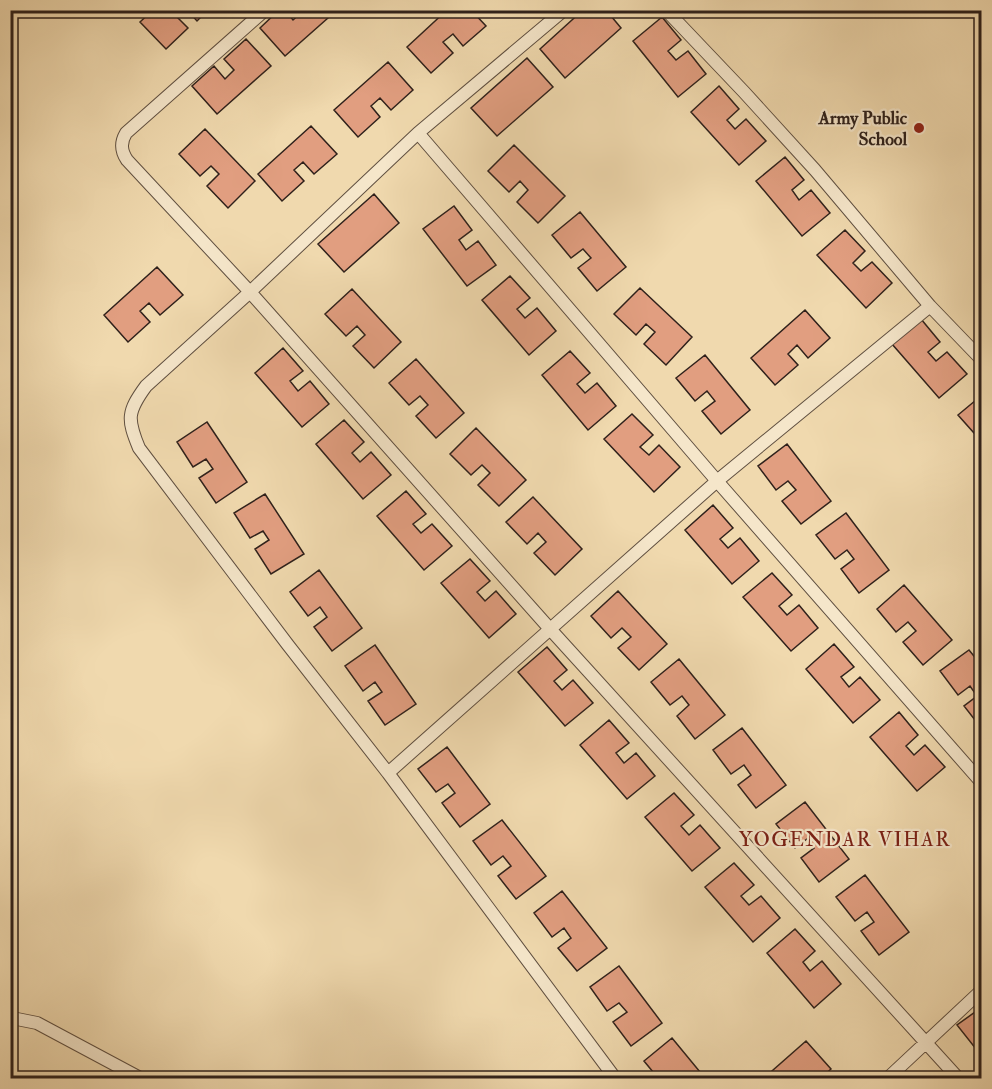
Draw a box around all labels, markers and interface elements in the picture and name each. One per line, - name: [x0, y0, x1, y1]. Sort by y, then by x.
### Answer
- place label: Army Public School: [817, 107, 908, 151]
- marker: Army Public School: [912, 121, 926, 135]
- district label: YOGENDAR VIHAR: [739, 827, 951, 852]

